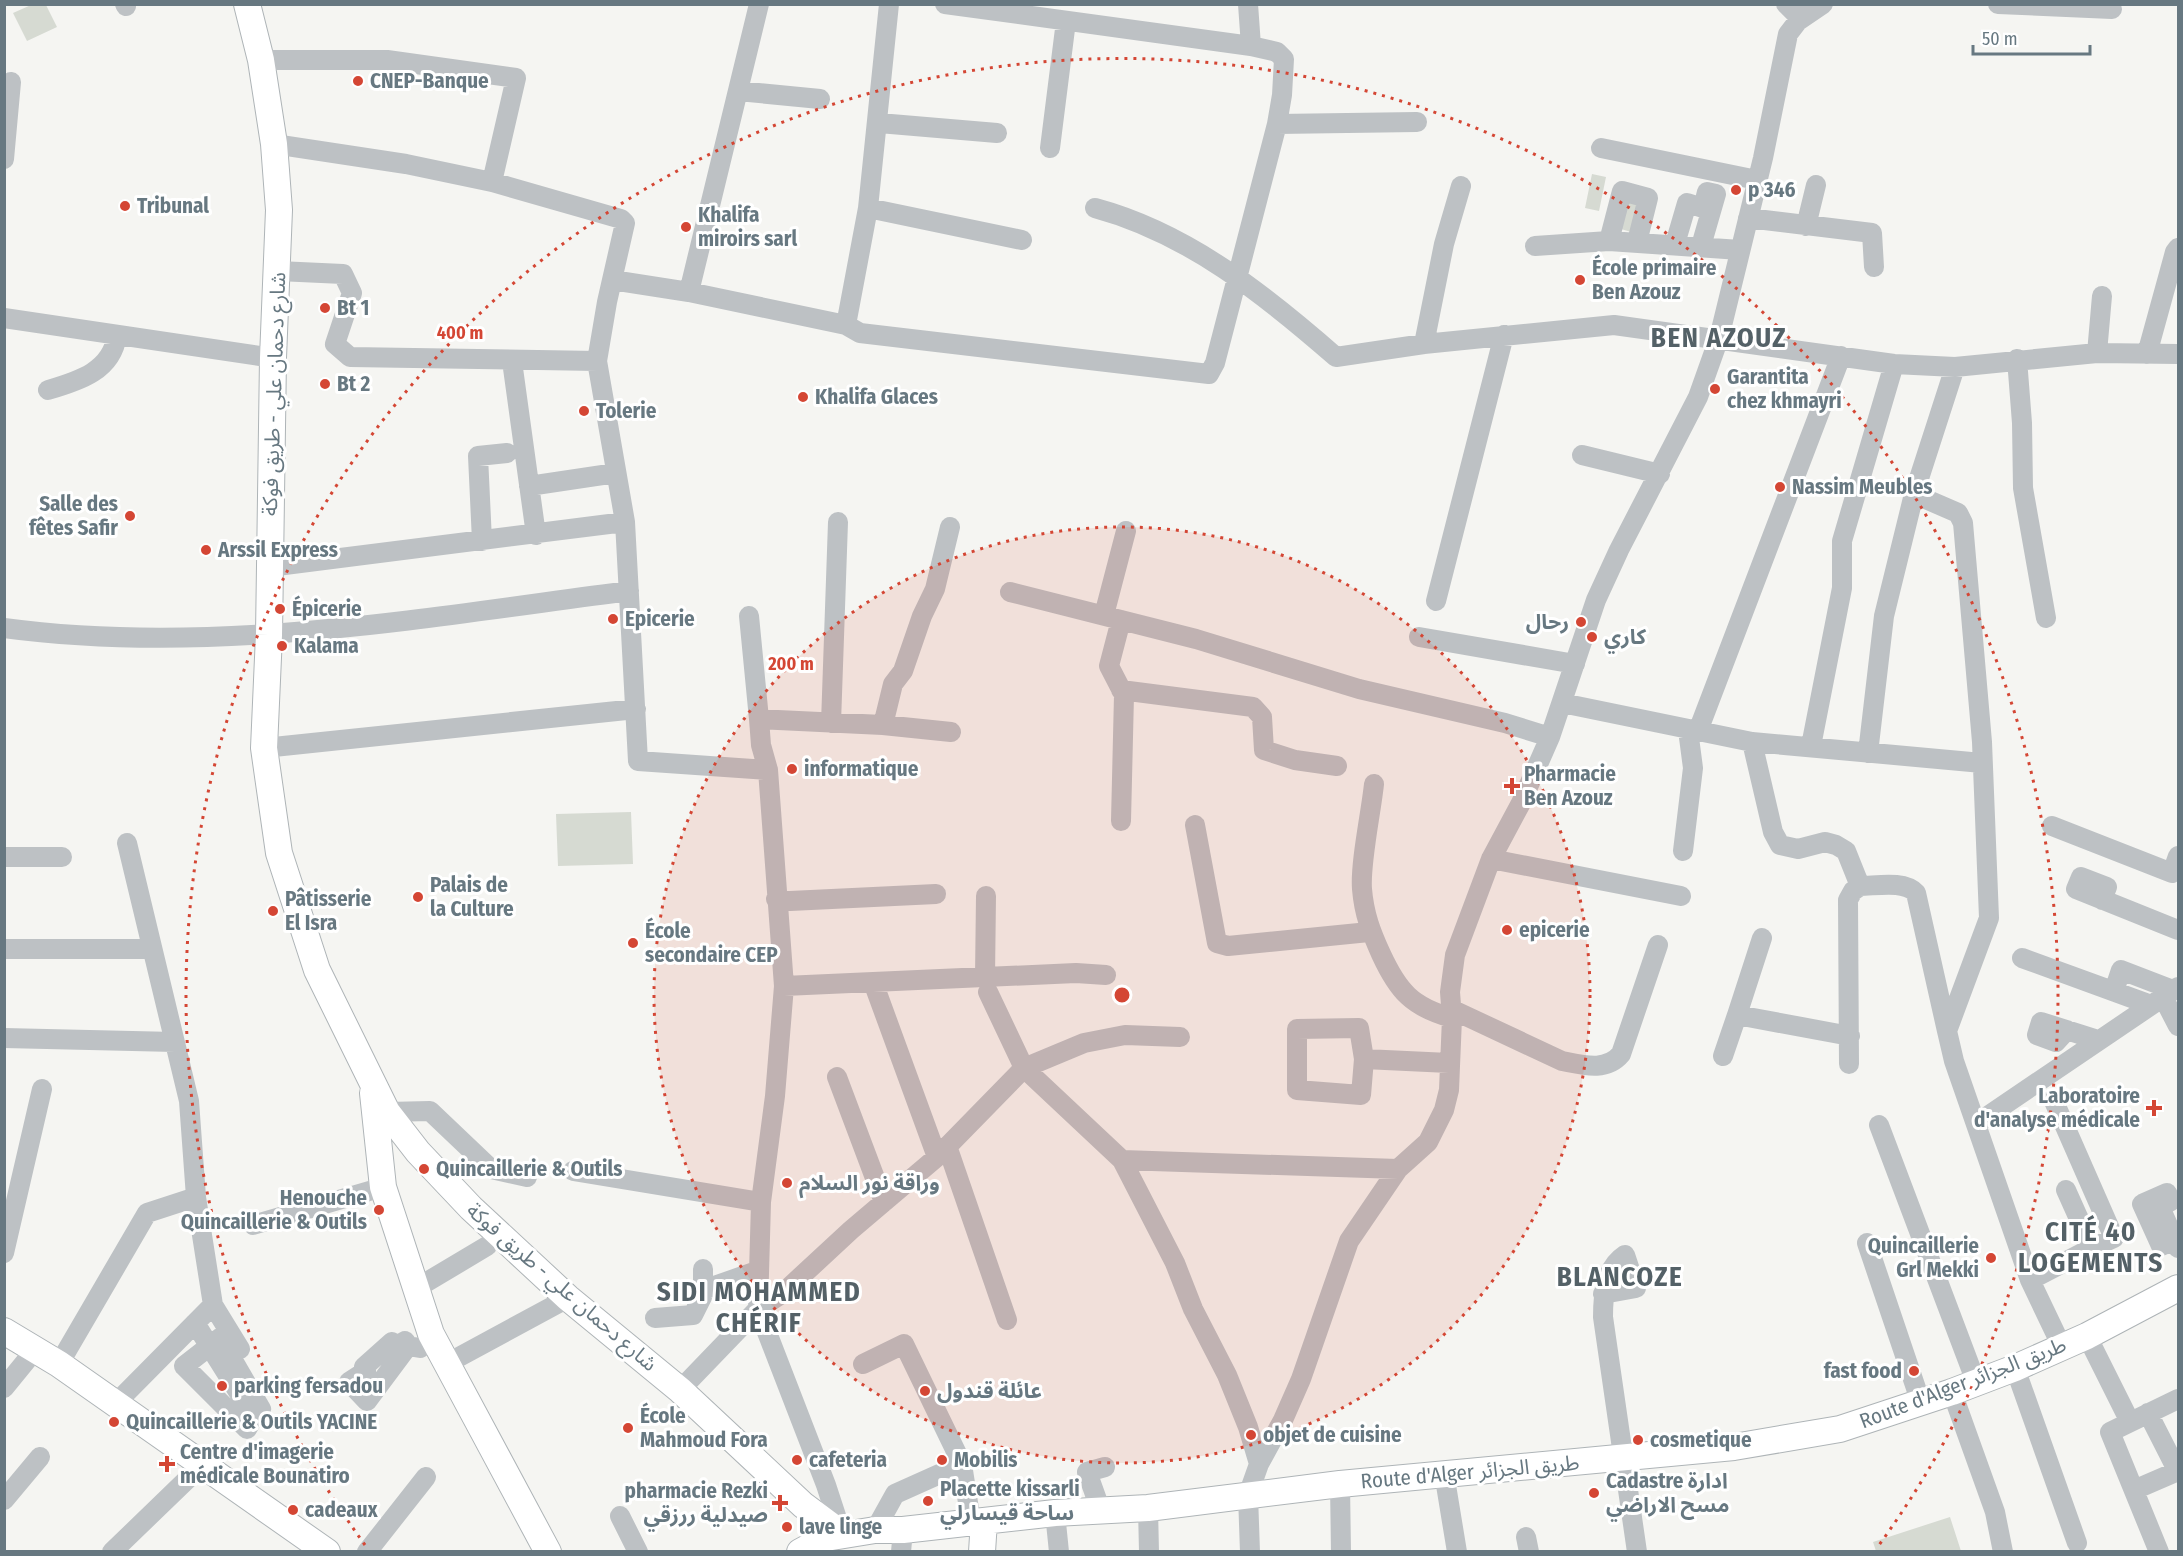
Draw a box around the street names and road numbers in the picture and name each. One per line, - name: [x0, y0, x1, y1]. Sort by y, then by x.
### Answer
- street label: شارع دحمان علي - طريق فوكة: [257, 272, 294, 516]
- street label: شارع دحمان علي - طريق فوكة: [460, 1197, 663, 1379]
- street label: Route d'Alger طريق الجزائر: [1856, 1332, 2070, 1434]
- street label: Route d'Alger طريق الجزائر: [1360, 1449, 1580, 1495]

